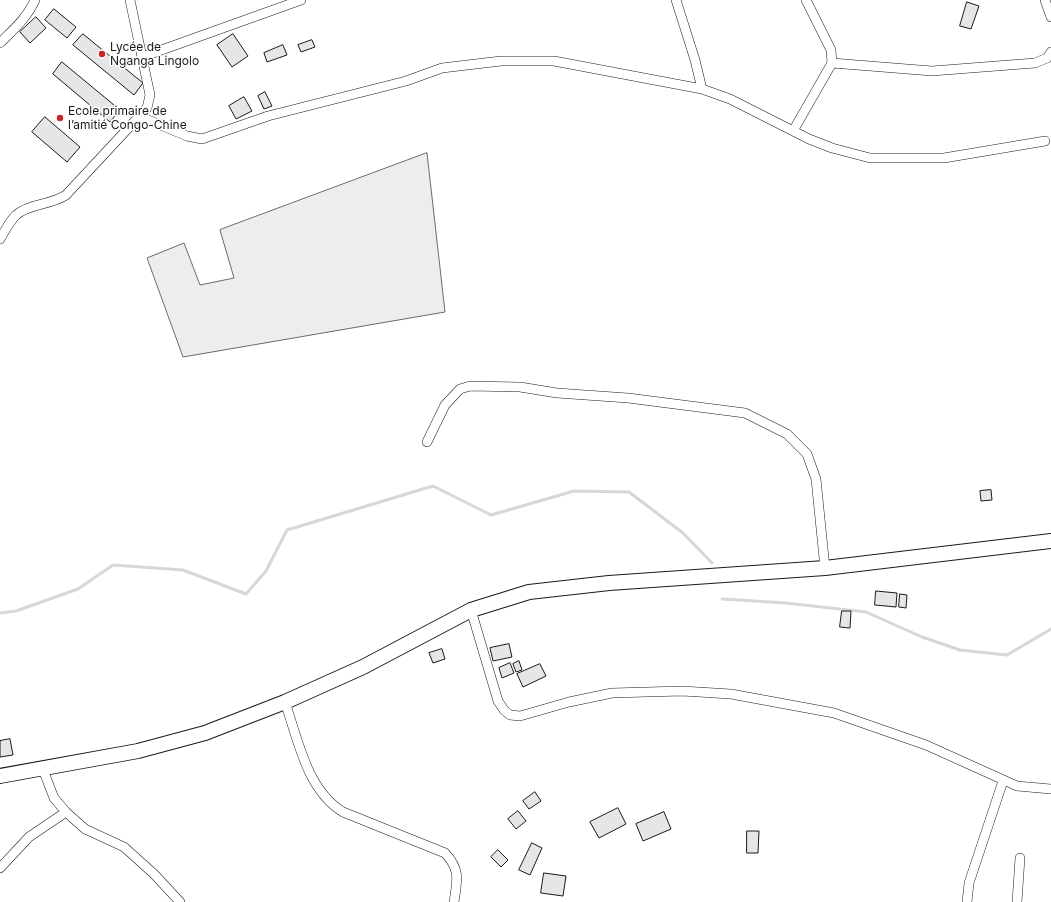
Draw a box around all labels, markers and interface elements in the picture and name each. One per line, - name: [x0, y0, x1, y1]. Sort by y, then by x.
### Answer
- place label: Lycée de Nganga Lingolo: [110, 40, 199, 68]
- marker: Lycée de Nganga Lingolo: [97, 49, 107, 59]
- place label: Ecole primaire de l’amitié Congo-Chine: [68, 104, 187, 132]
- marker: Ecole primaire de l’amitié Congo-Chine: [55, 113, 65, 123]

